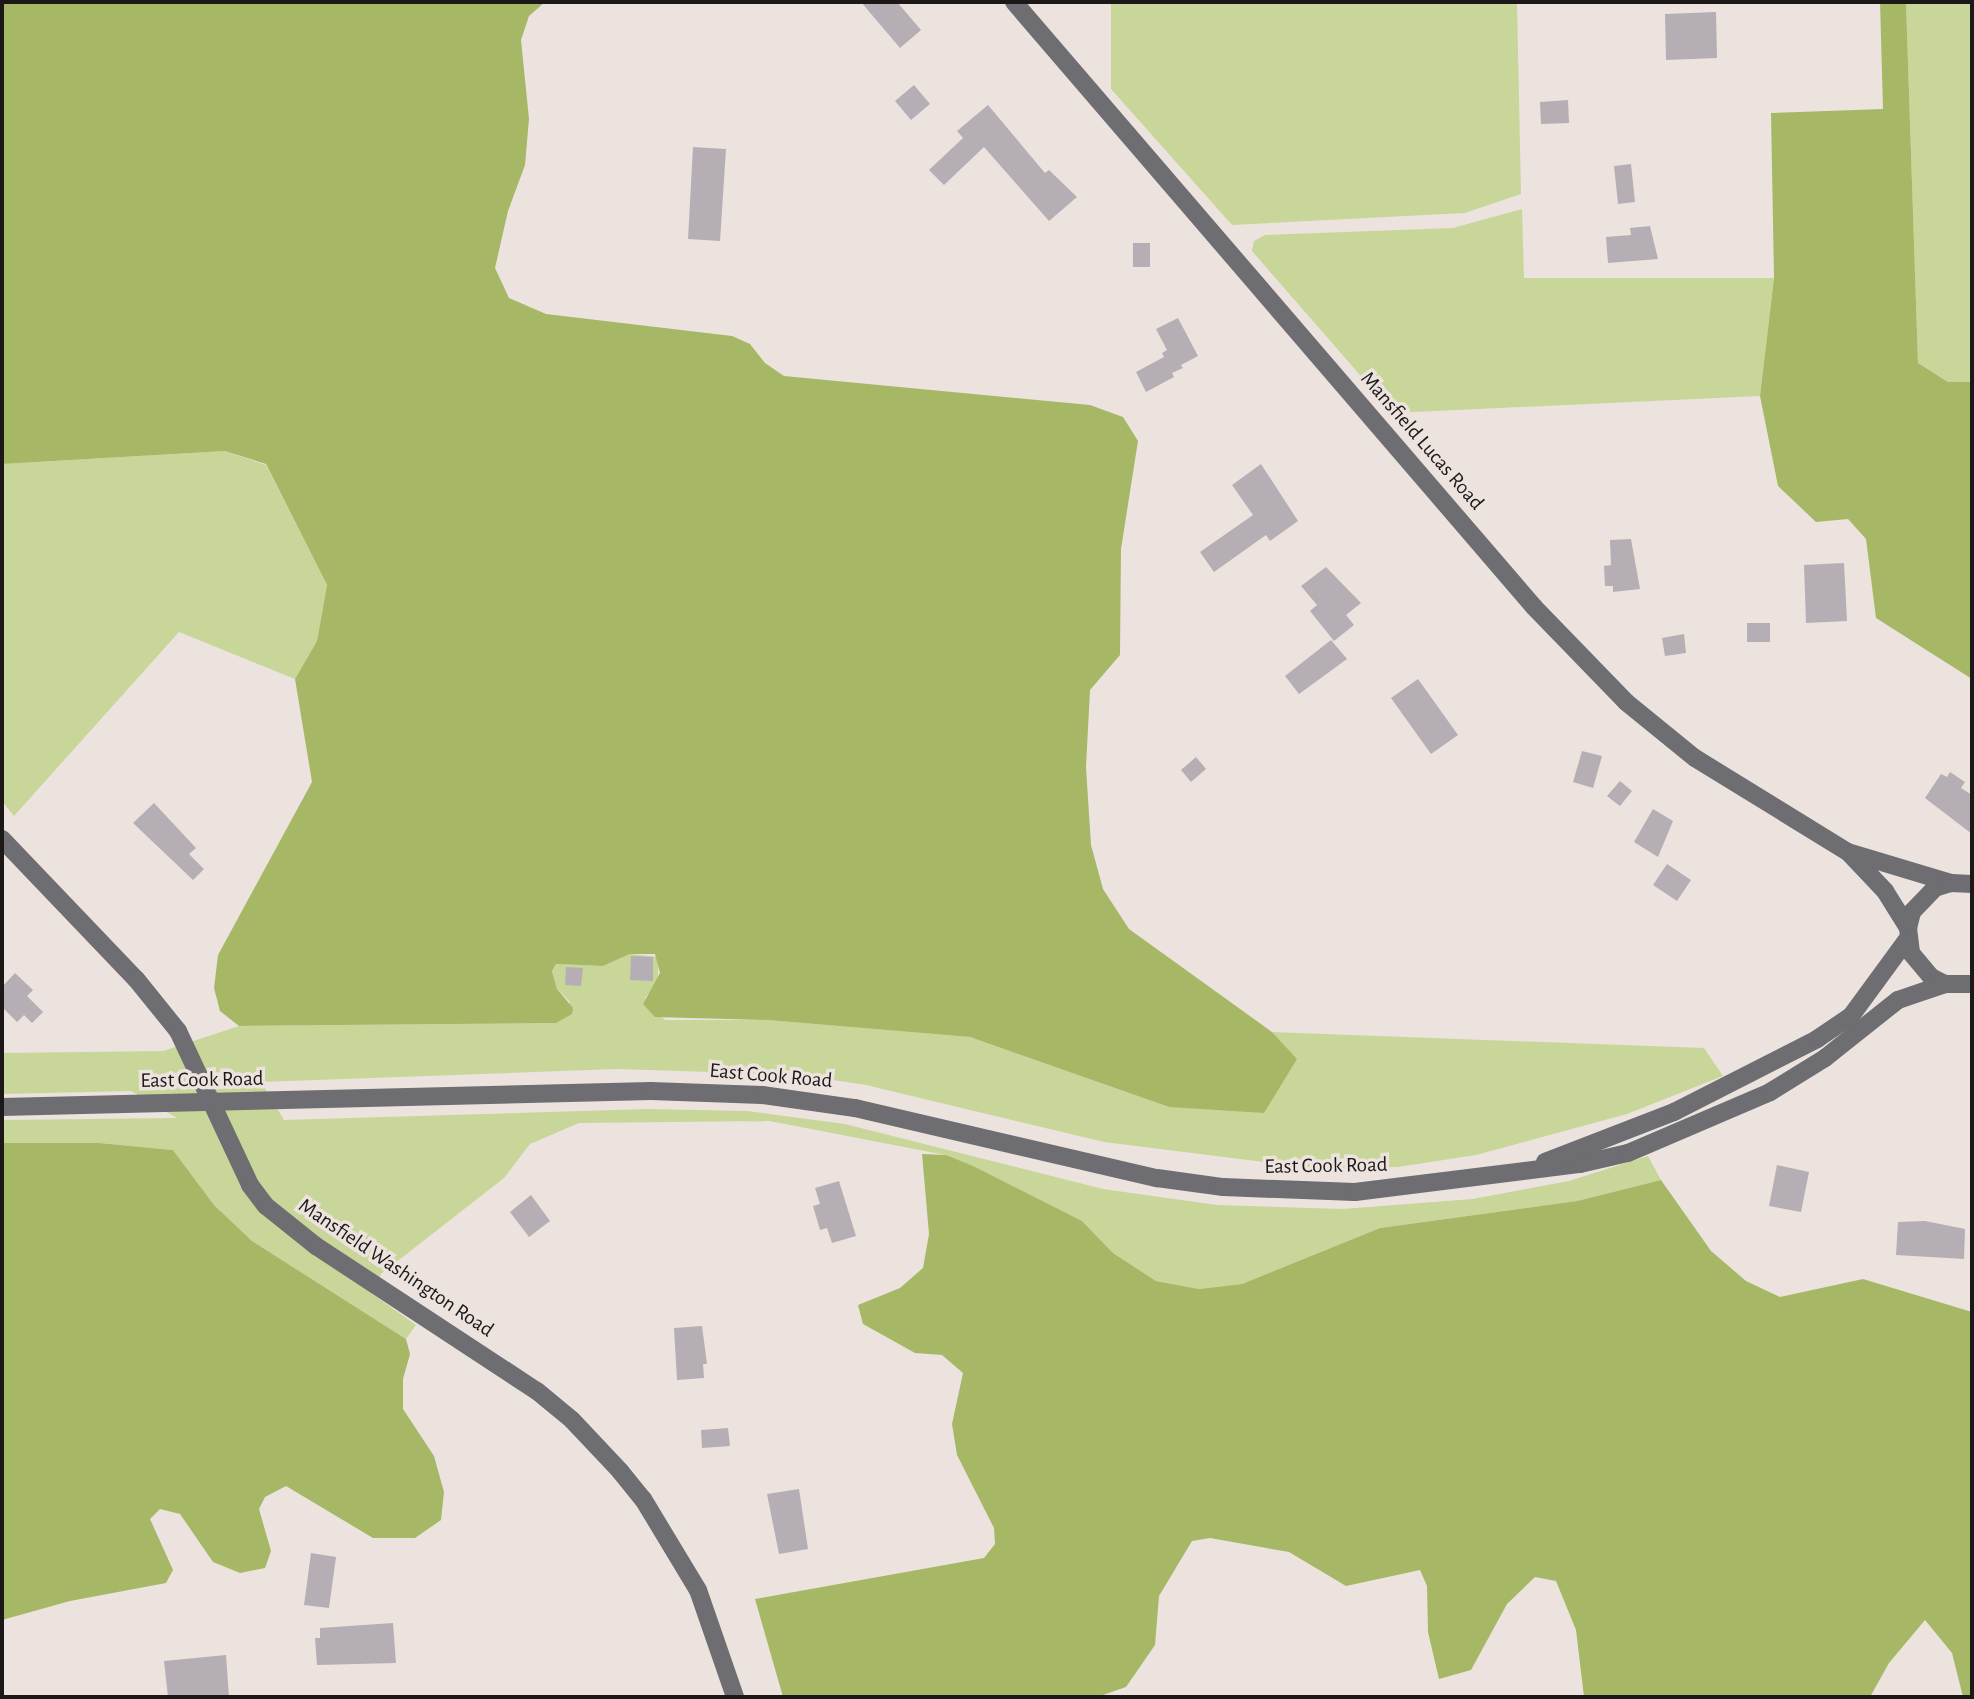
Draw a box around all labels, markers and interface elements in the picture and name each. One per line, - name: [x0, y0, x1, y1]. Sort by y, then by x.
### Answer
- street label: Mansfield Lucas Road: [1355, 367, 1489, 515]
- street label: East Cook Road: [709, 1058, 833, 1094]
- street label: East Cook Road: [140, 1066, 264, 1094]
- street label: East Cook Road: [1264, 1152, 1388, 1180]
- street label: Mansfield Washington Road: [294, 1193, 498, 1343]

